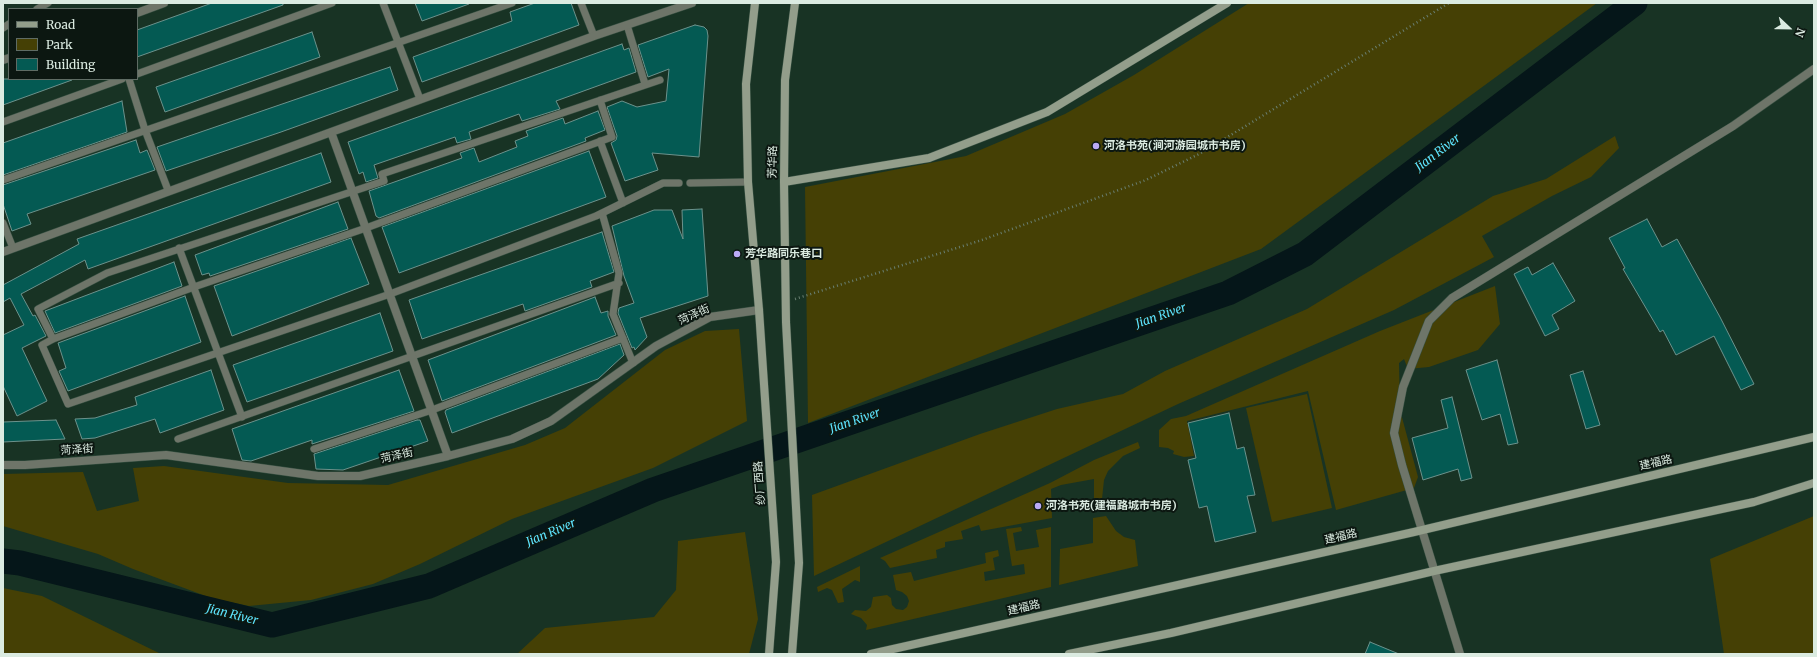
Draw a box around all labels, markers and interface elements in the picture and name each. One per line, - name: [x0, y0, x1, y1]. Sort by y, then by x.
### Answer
- legend: [8, 8, 138, 80]
- north arrow: [1769, 8, 1809, 48]
- text: Road: [46, 17, 75, 32]
- text: N: [1792, 26, 1808, 39]
- text: Park: [46, 37, 73, 52]
- text: Building: [46, 57, 95, 72]
- water label: Jian River: [1413, 131, 1463, 175]
- place label: 河洛书苑(涧河游园城市书房): [1104, 139, 1246, 153]
- marker: 河洛书苑(涧河游园城市书房): [1091, 141, 1101, 151]
- street label: 芳华路: [766, 145, 780, 179]
- place label: 芳华路同乐巷口: [745, 247, 822, 261]
- marker: 芳华路同乐巷口: [732, 249, 742, 259]
- water label: Jian River: [1134, 301, 1188, 331]
- street label: 菏泽街: [676, 302, 712, 328]
- water label: Jian River: [828, 406, 882, 436]
- street label: 菏泽街: [60, 442, 94, 458]
- street label: 菏泽街: [379, 446, 415, 466]
- street label: 建福路: [1638, 453, 1674, 473]
- street label: 纱厂西路: [752, 461, 768, 505]
- place label: 河洛书苑(建福路城市书房): [1046, 499, 1177, 513]
- marker: 河洛书苑(建福路城市书房): [1033, 501, 1043, 511]
- water label: Jian River: [524, 516, 578, 550]
- street label: 建福路: [1323, 527, 1359, 547]
- street label: 建福路: [1006, 598, 1042, 618]
- water label: Jian River: [205, 602, 259, 628]

